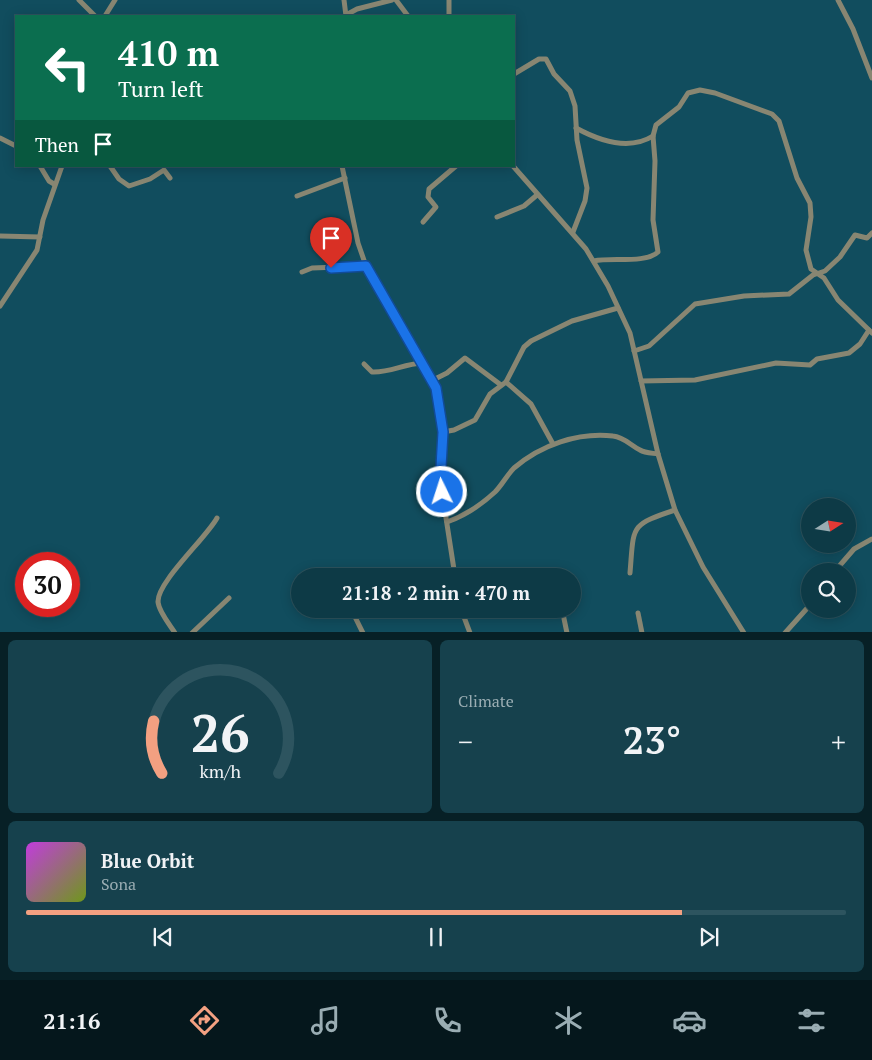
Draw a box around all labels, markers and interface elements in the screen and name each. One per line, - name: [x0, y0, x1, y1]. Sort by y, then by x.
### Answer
- text: 410 m: [118, 30, 219, 76]
- icon: left: [35, 35, 100, 100]
- text: Turn left: [118, 74, 204, 103]
- icon: arrive: [89, 130, 117, 158]
- text: Then: [35, 132, 79, 157]
- pin: [310, 217, 352, 268]
- icon: arrive: [317, 224, 345, 252]
- position arrow: [415, 465, 467, 517]
- north arrow: [801, 498, 856, 552]
- map controls: [801, 498, 856, 618]
- speed limit sign: 30: [15, 552, 80, 617]
- button: search: [801, 563, 856, 618]
- text: 21:18 · 2 min · 470 m: [342, 580, 530, 605]
- text: Climate: [458, 690, 514, 712]
- text: 26: [191, 698, 249, 767]
- text: 23°: [623, 715, 681, 765]
- text: −: [458, 723, 473, 760]
- text: +: [831, 723, 846, 760]
- text: km/h: [199, 759, 241, 783]
- text: Blue Orbit: [101, 848, 194, 873]
- text: Sona: [101, 873, 136, 895]
- icon: previous: [149, 923, 177, 951]
- icon: pause: [422, 923, 450, 951]
- icon: next: [695, 923, 723, 951]
- icon: directions: [187, 1003, 222, 1038]
- icon: music: [308, 1003, 343, 1038]
- icon: phone: [430, 1003, 465, 1038]
- icon: climate: [551, 1003, 586, 1038]
- icon: car: [672, 1003, 707, 1038]
- icon: filters: [794, 1003, 829, 1038]
- text: 21:16: [43, 1006, 100, 1035]

